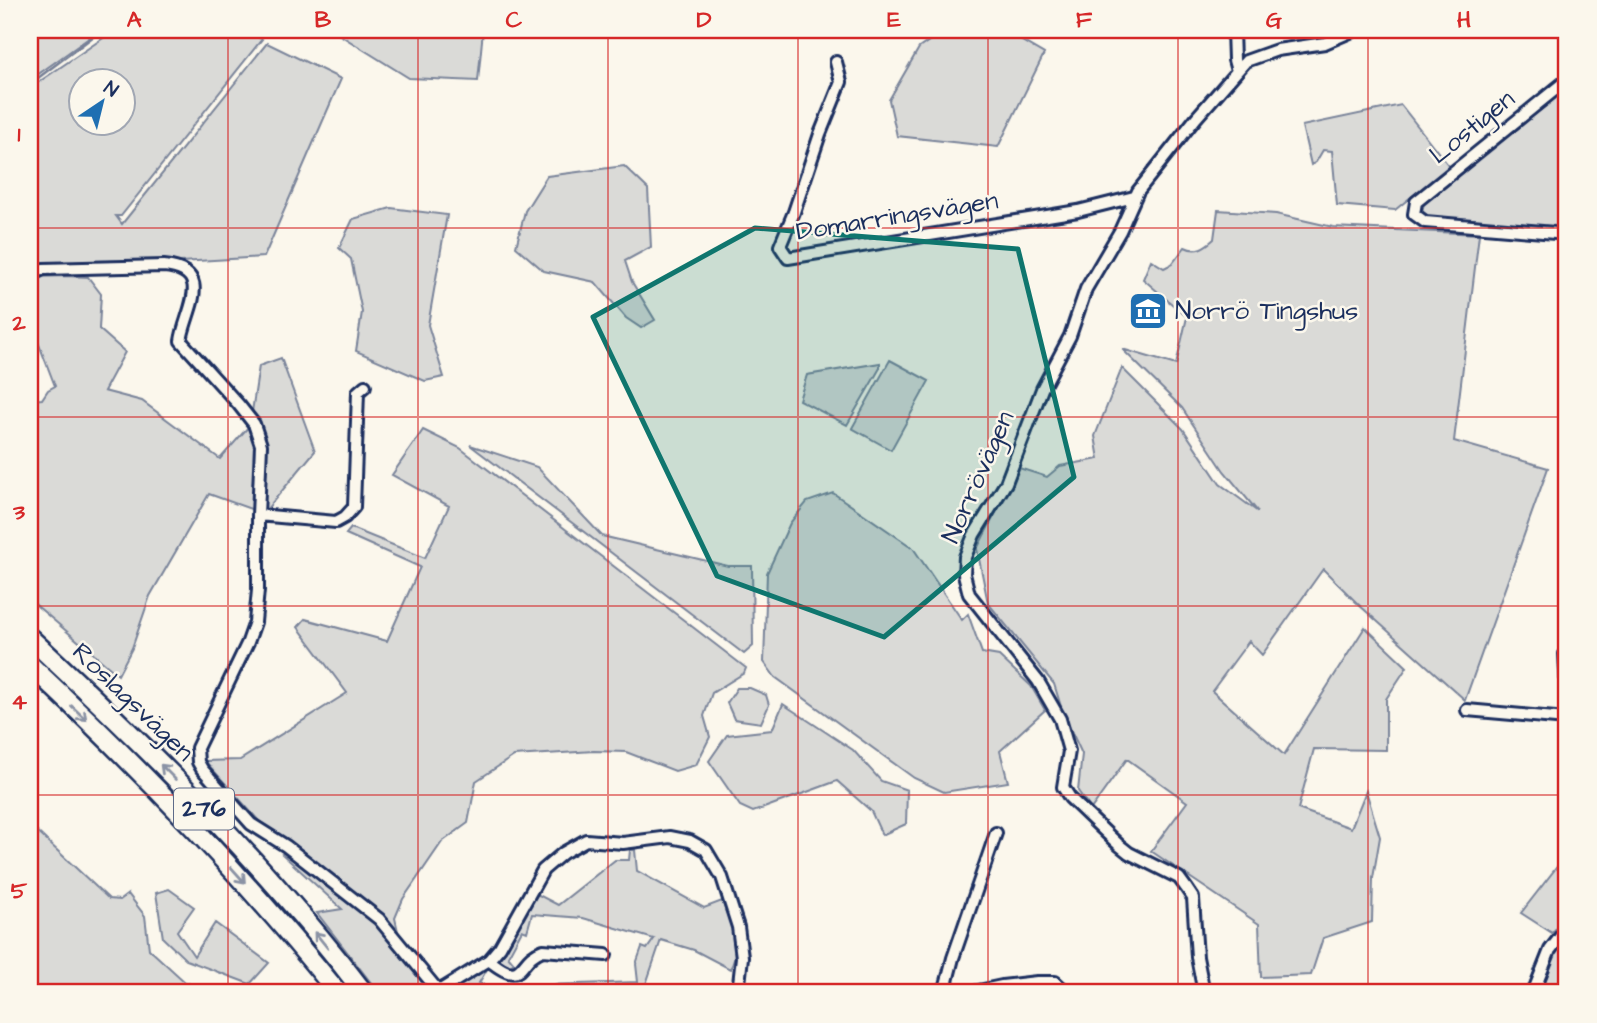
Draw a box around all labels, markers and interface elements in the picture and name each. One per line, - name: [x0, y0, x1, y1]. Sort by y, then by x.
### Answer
- text: A: [127, 4, 142, 36]
- text: B: [315, 4, 332, 36]
- text: C: [506, 4, 523, 36]
- text: D: [697, 4, 712, 36]
- text: E: [887, 4, 901, 36]
- text: F: [1076, 4, 1093, 36]
- text: G: [1266, 4, 1282, 36]
- text: H: [1457, 4, 1471, 36]
- north arrow: [66, 66, 136, 136]
- text: N: [98, 75, 124, 104]
- street label: Lostigen: [1422, 81, 1524, 174]
- text: 1: [18, 118, 21, 150]
- street label: Domarringsvägen: [793, 182, 1001, 252]
- museum icon: Norrö Tingshus: [1127, 290, 1169, 332]
- place label: Norrö Tingshus: [1175, 293, 1358, 331]
- text: 2: [11, 307, 26, 339]
- street label: Norrövägen: [933, 405, 1025, 550]
- text: 3: [12, 496, 25, 528]
- street label: Roslagsvägen: [63, 634, 202, 771]
- text: 4: [11, 686, 27, 718]
- one-way arrow: [70, 704, 87, 721]
- one-way arrow: [160, 764, 177, 781]
- road number: 276: [174, 788, 234, 830]
- one-way arrow: [230, 866, 246, 884]
- text: 5: [11, 875, 28, 907]
- one-way arrow: [314, 932, 329, 950]

